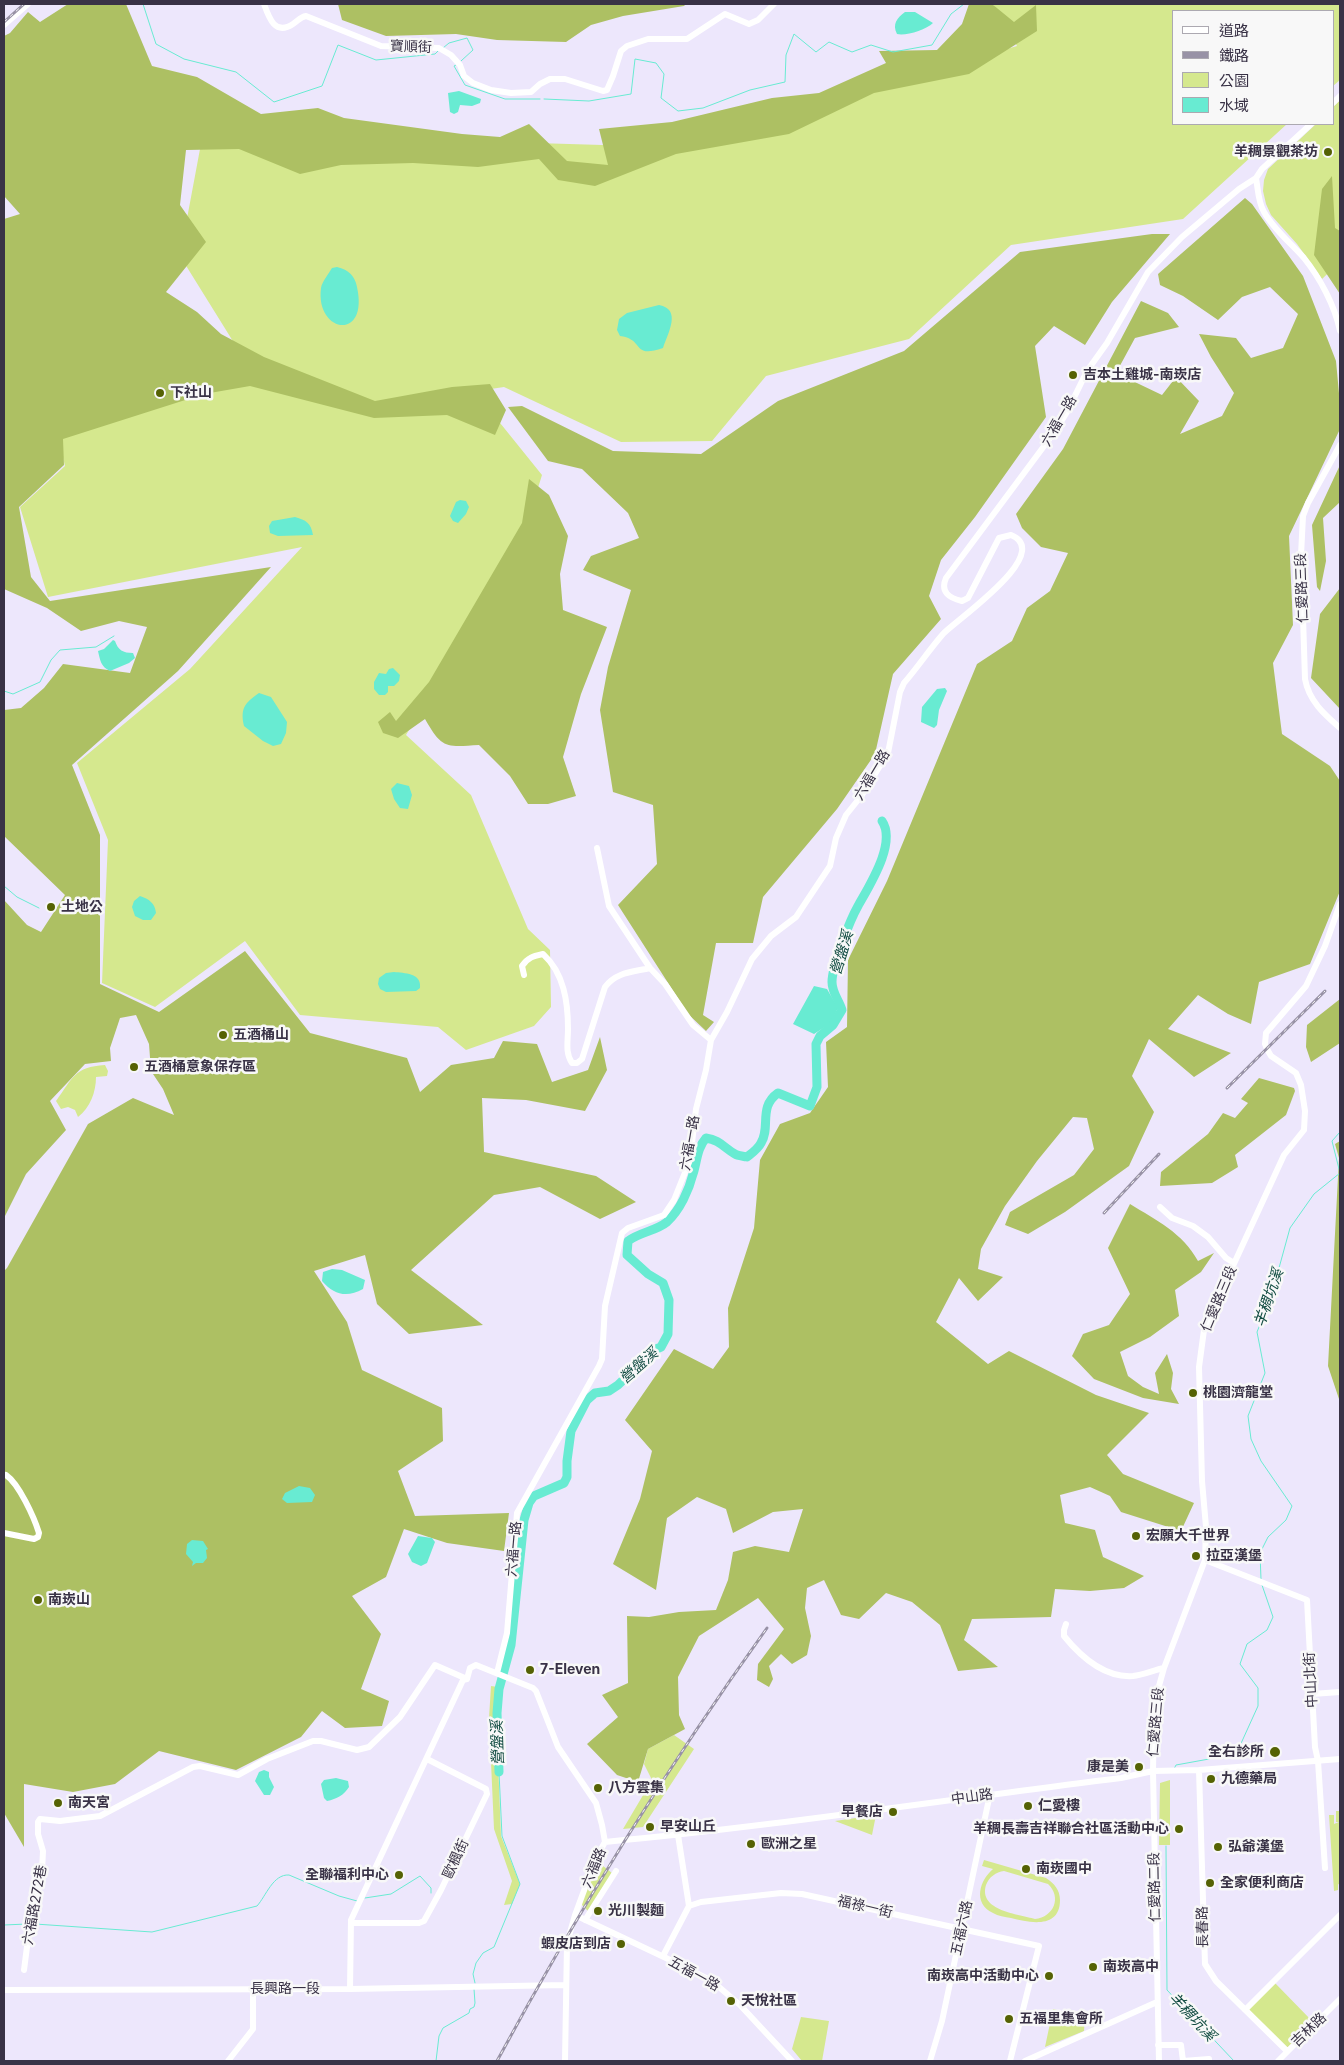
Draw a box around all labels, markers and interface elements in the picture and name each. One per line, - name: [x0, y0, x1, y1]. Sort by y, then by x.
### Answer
- legend: [1172, 10, 1334, 125]
- text: 道路: [1219, 21, 1249, 40]
- street label: 寶順街: [390, 38, 432, 56]
- text: 鐵路: [1219, 46, 1249, 65]
- text: 公園: [1219, 71, 1249, 90]
- text: 水域: [1219, 96, 1249, 115]
- place label: 羊稠景觀茶坊: [1234, 144, 1318, 160]
- marker: 羊稠景觀茶坊: [1322, 146, 1334, 158]
- place label: 吉本土雞城-南崁店: [1083, 367, 1202, 383]
- marker: 吉本土雞城-南崁店: [1067, 369, 1079, 381]
- place label: 下社山: [170, 385, 212, 401]
- marker: 下社山: [154, 387, 166, 399]
- street label: 六福一路: [1038, 393, 1080, 449]
- street label: 仁愛路三段: [1292, 553, 1312, 623]
- street label: 六福一路: [850, 747, 894, 803]
- place label: 土地公: [61, 899, 103, 915]
- marker: 土地公: [45, 901, 57, 913]
- water label: 營盤溪: [827, 929, 857, 977]
- place label: 五酒桶山: [233, 1027, 289, 1043]
- marker: 五酒桶山: [217, 1029, 229, 1041]
- place label: 五酒桶意象保存區: [144, 1059, 256, 1075]
- marker: 五酒桶意象保存區: [128, 1061, 140, 1073]
- street label: 六福一路: [677, 1114, 703, 1172]
- street label: 仁愛路三段: [1198, 1264, 1240, 1334]
- water label: 羊稠坑溪: [1251, 1267, 1287, 1329]
- water label: 營盤溪: [616, 1344, 662, 1388]
- place label: 桃園濟龍堂: [1203, 1385, 1273, 1401]
- marker: 桃園濟龍堂: [1187, 1387, 1199, 1399]
- street label: 六福一路: [503, 1520, 525, 1578]
- place label: 宏願大千世界: [1146, 1528, 1230, 1544]
- marker: 宏願大千世界: [1130, 1530, 1142, 1542]
- place label: 拉亞漢堡: [1206, 1548, 1262, 1564]
- marker: 拉亞漢堡: [1190, 1550, 1202, 1562]
- place label: 南崁山: [48, 1592, 90, 1608]
- marker: 南崁山: [32, 1594, 44, 1606]
- street label: 中山北街: [1301, 1652, 1321, 1708]
- place label: 7-Eleven: [540, 1662, 600, 1678]
- marker: 7-Eleven: [524, 1664, 536, 1676]
- street label: 仁愛路三段: [1145, 1686, 1167, 1758]
- water label: 營盤溪: [488, 1720, 508, 1766]
- place label: 全右診所: [1208, 1744, 1264, 1760]
- marker: 全右診所: [1268, 1745, 1282, 1759]
- place label: 康是美: [1087, 1759, 1129, 1775]
- marker: 康是美: [1133, 1761, 1145, 1773]
- place label: 九德藥局: [1221, 1771, 1277, 1787]
- marker: 九德藥局: [1205, 1773, 1217, 1785]
- place label: 八方雲集: [608, 1780, 664, 1796]
- marker: 八方雲集: [592, 1782, 604, 1794]
- street label: 中山路: [950, 1786, 994, 1808]
- place label: 南天宮: [68, 1795, 110, 1811]
- marker: 南天宮: [52, 1797, 64, 1809]
- place label: 仁愛樓: [1038, 1798, 1080, 1814]
- marker: 仁愛樓: [1022, 1800, 1034, 1812]
- place label: 早餐店: [841, 1804, 883, 1820]
- marker: 早餐店: [887, 1806, 899, 1818]
- place label: 早安山丘: [660, 1819, 716, 1835]
- marker: 早安山丘: [644, 1821, 656, 1833]
- place label: 羊稠長壽吉祥聯合社區活動中心: [973, 1821, 1169, 1837]
- marker: 羊稠長壽吉祥聯合社區活動中心: [1173, 1823, 1185, 1835]
- street label: 歐楓街: [440, 1836, 472, 1882]
- place label: 歐洲之星: [761, 1836, 817, 1852]
- marker: 歐洲之星: [745, 1838, 757, 1850]
- place label: 弘爺漢堡: [1228, 1839, 1284, 1855]
- marker: 弘爺漢堡: [1212, 1841, 1224, 1853]
- street label: 六福路: [578, 1845, 610, 1891]
- street label: 仁愛路二段: [1146, 1852, 1164, 1922]
- place label: 南崁國中: [1036, 1861, 1092, 1877]
- marker: 南崁國中: [1020, 1863, 1032, 1875]
- street label: 六福路272巷: [20, 1864, 50, 1946]
- place label: 全聯福利中心: [305, 1867, 389, 1883]
- marker: 全聯福利中心: [393, 1869, 405, 1881]
- place label: 全家便利商店: [1220, 1875, 1304, 1891]
- marker: 全家便利商店: [1204, 1877, 1216, 1889]
- street label: 福祿一街: [836, 1893, 894, 1921]
- street label: 五福六路: [948, 1899, 976, 1957]
- place label: 光川製麵: [608, 1903, 664, 1919]
- marker: 光川製麵: [592, 1905, 604, 1917]
- street label: 長春路: [1194, 1906, 1212, 1948]
- place label: 蝦皮店到店: [541, 1936, 611, 1952]
- marker: 蝦皮店到店: [615, 1938, 627, 1950]
- street label: 五福一路: [665, 1953, 723, 1995]
- place label: 南崁高中: [1103, 1959, 1159, 1975]
- marker: 南崁高中: [1087, 1961, 1099, 1973]
- place label: 南崁高中活動中心: [927, 1968, 1039, 1984]
- marker: 南崁高中活動中心: [1043, 1970, 1055, 1982]
- street label: 長興路一段: [250, 1981, 320, 1997]
- water label: 羊稠坑溪: [1165, 1989, 1219, 2045]
- place label: 天悅社區: [741, 1993, 797, 2009]
- marker: 天悅社區: [725, 1995, 737, 2007]
- street label: 吉林路: [1288, 2009, 1330, 2051]
- place label: 五福里集會所: [1019, 2011, 1103, 2027]
- marker: 五福里集會所: [1003, 2013, 1015, 2025]

